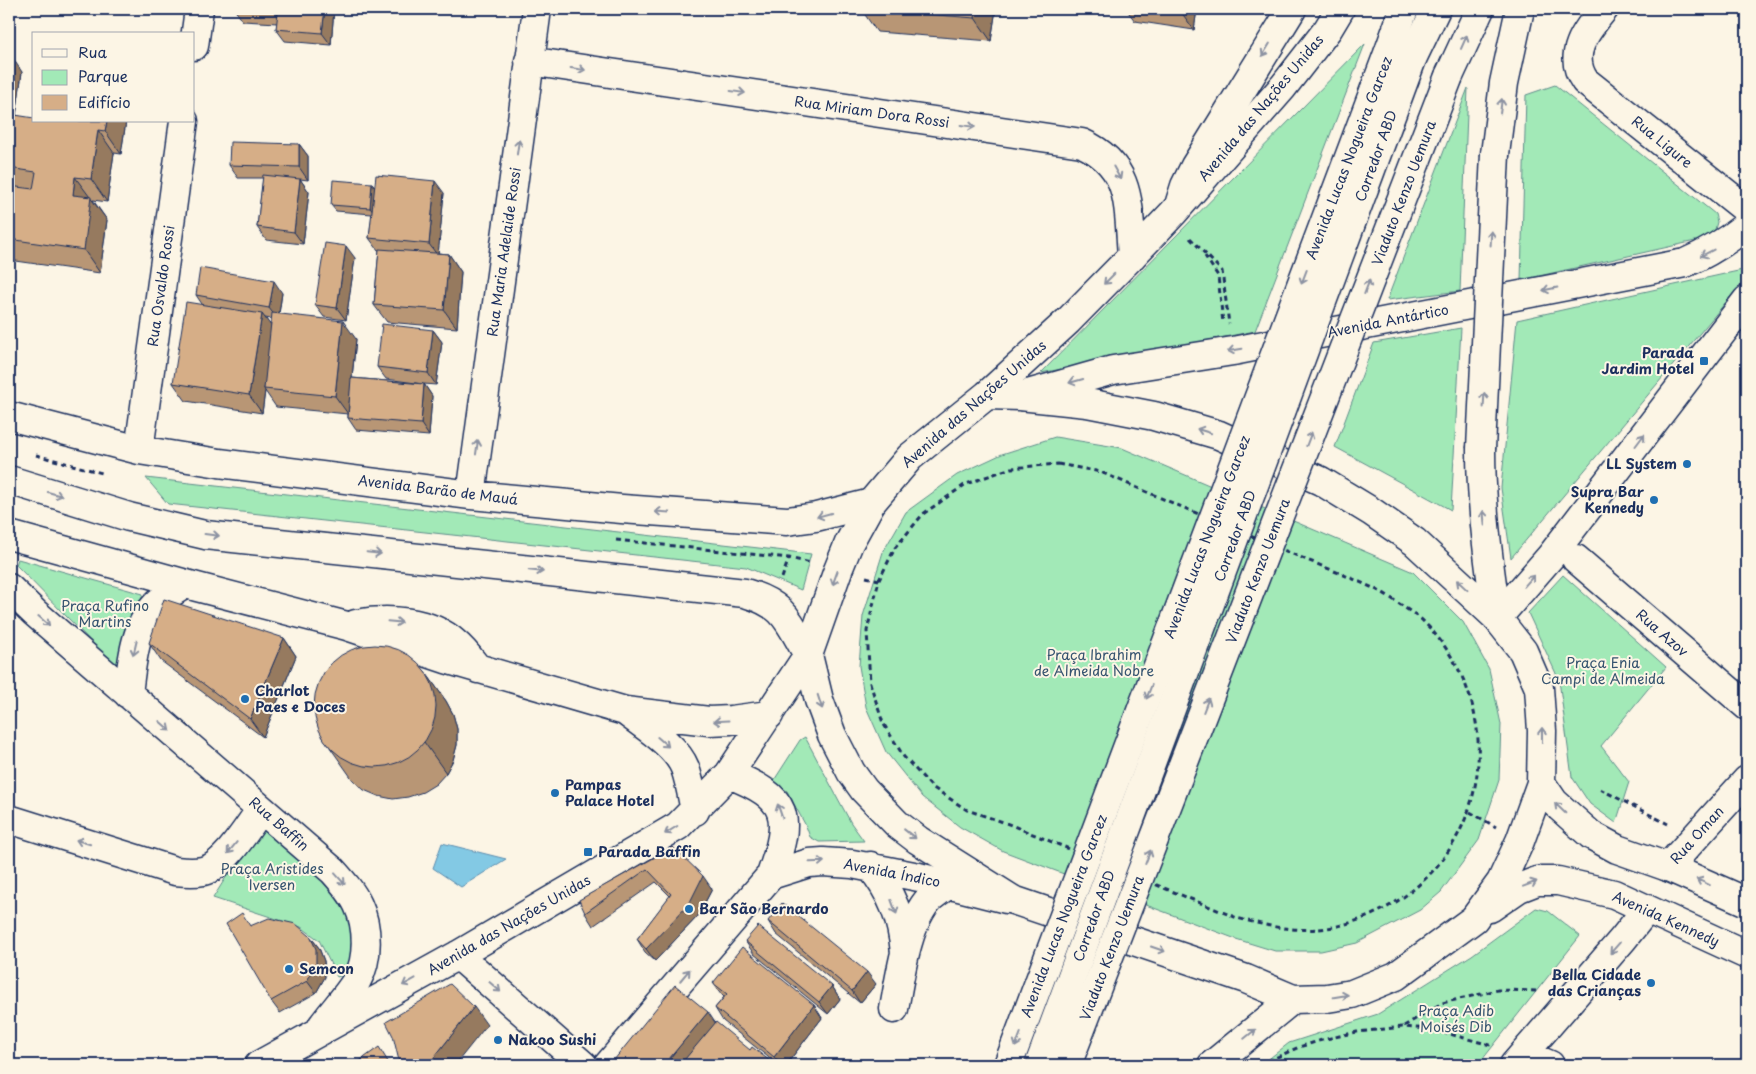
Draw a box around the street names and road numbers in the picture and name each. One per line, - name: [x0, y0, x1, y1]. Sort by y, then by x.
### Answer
- street label: Avenida das Nações Unidas: [1193, 30, 1328, 185]
- street label: Avenida Lucas Nogueira Garcez: [1300, 53, 1397, 262]
- street label: Rua Miriam Dora Rossi: [793, 90, 951, 133]
- street label: Corredor ABD: [1349, 107, 1402, 205]
- street label: Rua Ligure: [1627, 110, 1698, 173]
- street label: Viaduto Kenzo Uemura: [1366, 117, 1441, 269]
- street label: Rua Maria Adelaide Rossi: [481, 166, 526, 338]
- street label: Rua Osvaldo Rossi: [142, 224, 179, 348]
- street label: Avenida Antártico: [1325, 298, 1451, 343]
- street label: Avenida das Nações Unidas: [897, 335, 1051, 472]
- street label: Avenida Lucas Nogueira Garcez: [1158, 432, 1255, 641]
- street label: Avenida Barão de Mauá: [357, 469, 519, 510]
- street label: Corredor ABD: [1208, 487, 1261, 585]
- street label: Viaduto Kenzo Uemura: [1220, 495, 1295, 647]
- street label: Rua Azov: [1632, 604, 1693, 661]
- street label: Rua Baffin: [245, 792, 314, 856]
- street label: Rua Oman: [1665, 801, 1728, 868]
- street label: Avenida Lucas Nogueira Garcez: [1015, 811, 1112, 1020]
- street label: Avenida Índico: [842, 853, 942, 892]
- street label: Corredor ABD: [1067, 867, 1120, 965]
- street label: Avenida das Nações Unidas: [423, 869, 594, 980]
- street label: Viaduto Kenzo Uemura: [1074, 872, 1149, 1024]
- street label: Avenida Kennedy: [1609, 886, 1723, 952]

